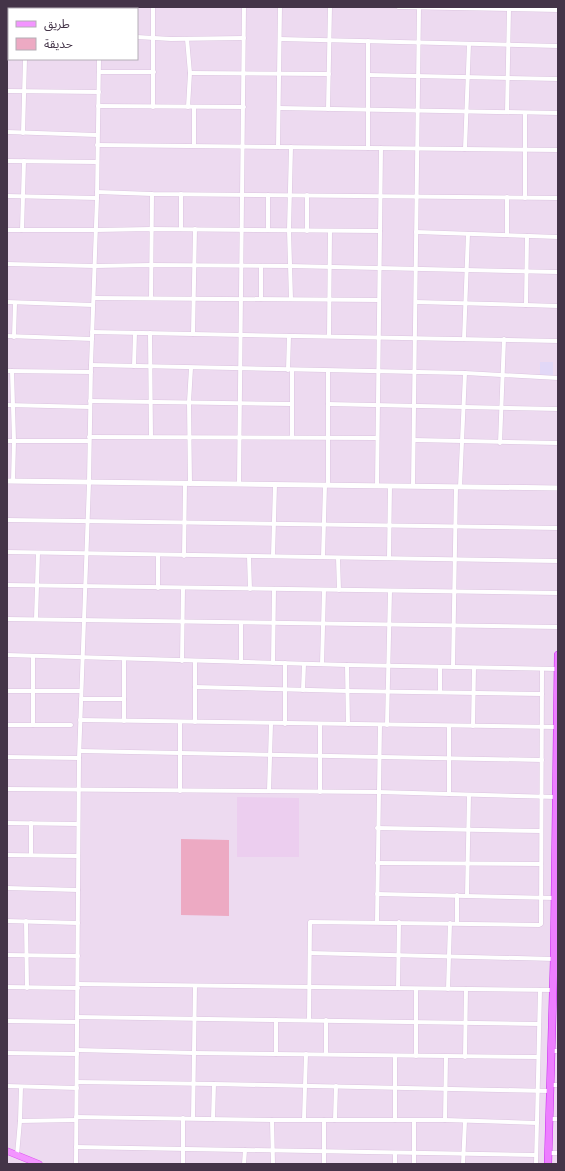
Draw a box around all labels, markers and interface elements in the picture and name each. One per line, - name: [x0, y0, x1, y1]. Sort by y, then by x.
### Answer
- legend: [8, 8, 138, 60]
- text: طريق: [44, 17, 70, 32]
- text: حديقة: [44, 37, 73, 51]

